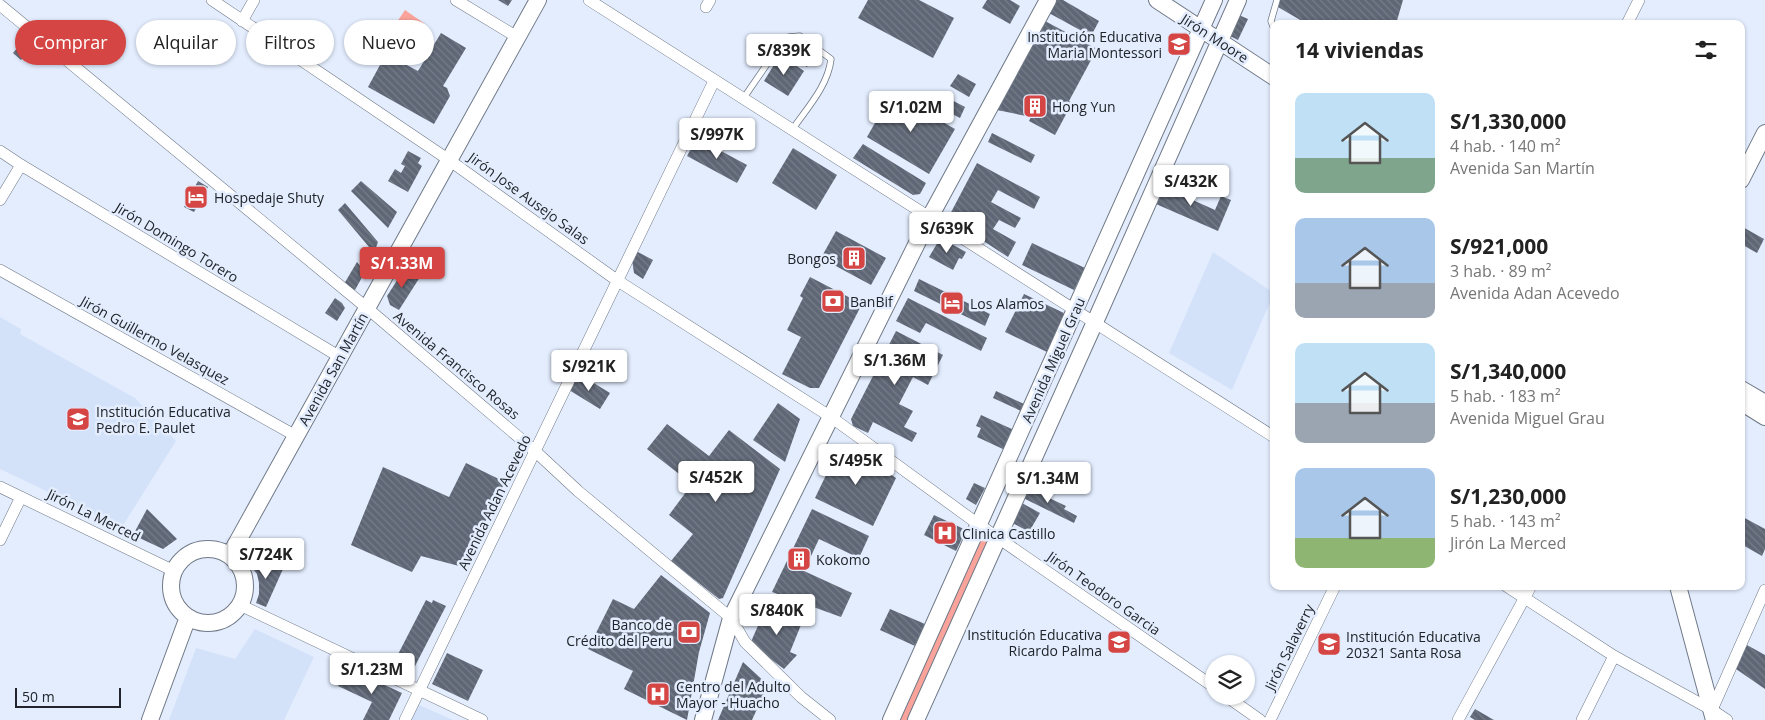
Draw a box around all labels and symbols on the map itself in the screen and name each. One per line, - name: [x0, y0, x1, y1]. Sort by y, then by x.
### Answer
- street label: Jirón Moore: [1176, 8, 1252, 67]
- place label: Institución Educativa Maria Montessori: [1027, 27, 1162, 62]
- school or university icon: Institución Educativa Maria Montessori: [1166, 31, 1192, 57]
- pin: S/839K: [743, 34, 825, 76]
- pin: S/1.02M: [865, 90, 957, 133]
- building icon: Hong Yun: [1022, 93, 1048, 119]
- place label: Hong Yun: [1052, 97, 1116, 116]
- pin: S/997K: [676, 118, 758, 160]
- street label: Jirón Jose Ausejo Salas: [463, 147, 594, 248]
- pin: S/432K: [1150, 164, 1232, 207]
- hotel icon: Hospedaje Shuty: [183, 184, 209, 210]
- place label: Hospedaje Shuty: [214, 188, 325, 207]
- street label: Jirón Domingo Torero: [110, 197, 242, 286]
- pin: S/639K: [906, 212, 988, 254]
- building icon: Bongos: [841, 245, 867, 271]
- pin: S/1.33M: [356, 246, 448, 289]
- place label: Bongos: [787, 249, 836, 268]
- bank icon: BanBif: [820, 288, 846, 314]
- street label: Jirón Guillermo Velasquez: [75, 290, 233, 389]
- hotel icon: Los Alamos: [939, 290, 965, 316]
- place label: BanBif: [850, 292, 894, 311]
- place label: Los Alamos: [970, 294, 1045, 313]
- street label: Avenida Miguel Grau: [1017, 294, 1089, 426]
- street label: Avenida Francisco Rosas: [390, 307, 524, 424]
- street label: Avenida San Martín: [294, 309, 372, 429]
- pin: S/1.36M: [849, 344, 941, 386]
- pin: S/921K: [548, 350, 630, 392]
- place label: Institución Educativa Pedro E. Paulet: [96, 402, 231, 437]
- school or university icon: Institución Educativa Pedro E. Paulet: [65, 406, 91, 432]
- street label: Avenida Adan Acevedo: [453, 431, 535, 573]
- pin: S/495K: [815, 444, 897, 486]
- pin: S/452K: [675, 460, 757, 503]
- pin: S/1.34M: [1002, 462, 1094, 504]
- street label: Jirón La Merced: [42, 483, 144, 546]
- hospital icon: Clinica Castillo: [932, 520, 958, 546]
- place label: Clinica Castillo: [962, 524, 1055, 543]
- pin: S/724K: [225, 538, 307, 580]
- building icon: Kokomo: [786, 546, 812, 572]
- street label: Jirón Teodoro Garcia: [1042, 546, 1164, 639]
- place label: Kokomo: [816, 550, 870, 569]
- pin: S/840K: [736, 594, 818, 636]
- street label: Jirón Salaverry: [1259, 600, 1319, 695]
- place label: Banco de Crédito del Peru: [566, 615, 672, 650]
- bank icon: Banco de Crédito del Peru: [676, 619, 702, 645]
- place label: Institución Educativa Ricardo Palma: [967, 625, 1102, 660]
- place label: Institución Educativa 20321 Santa Rosa: [1346, 627, 1481, 662]
- school or university icon: Institución Educativa Ricardo Palma: [1106, 629, 1132, 655]
- school or university icon: Institución Educativa 20321 Santa Rosa: [1316, 631, 1342, 657]
- pin: S/1.23M: [326, 652, 418, 695]
- place label: Centro del Adulto Mayor - Huacho: [676, 677, 791, 712]
- hospital icon: Centro del Adulto Mayor - Huacho: [645, 681, 671, 707]
- scale bar: [15, 685, 121, 708]

